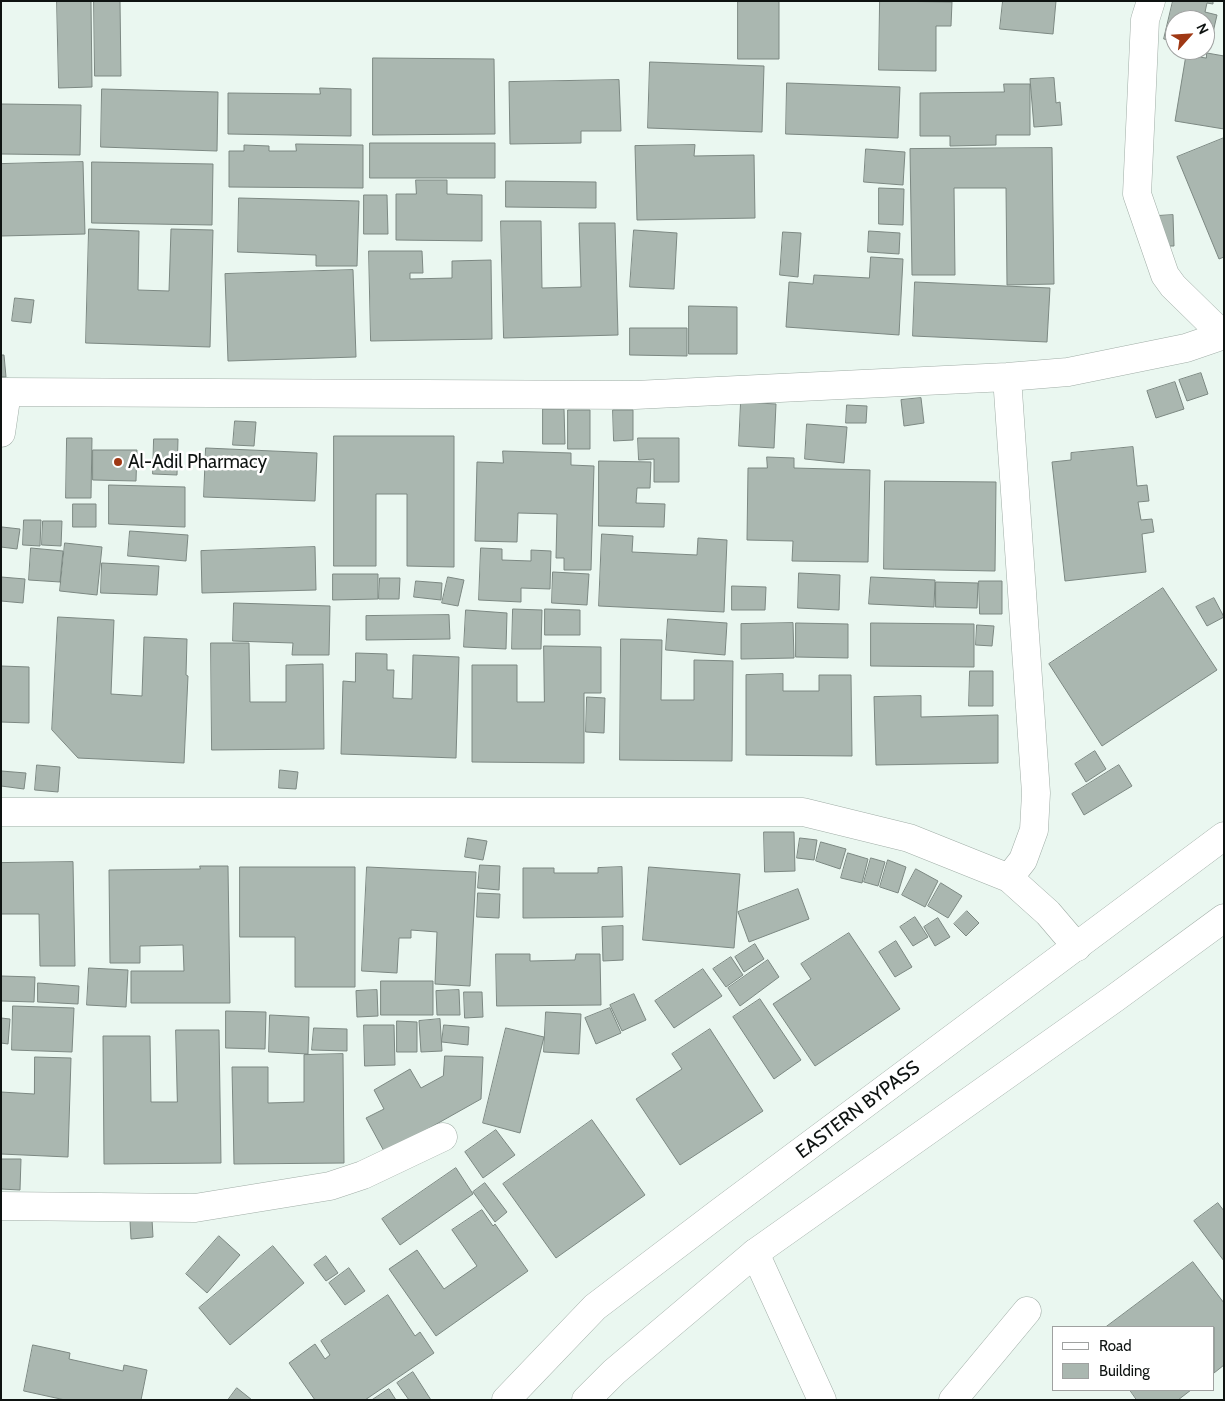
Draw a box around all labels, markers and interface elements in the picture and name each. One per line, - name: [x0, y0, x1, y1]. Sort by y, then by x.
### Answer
- north arrow: [1165, 10, 1215, 60]
- text: N: [1192, 20, 1213, 37]
- place label: Al-Adil Pharmacy: [128, 451, 267, 473]
- marker: Al-Adil Pharmacy: [112, 456, 124, 468]
- street label: EASTERN BYPASS: [792, 1056, 924, 1164]
- legend: [1052, 1326, 1215, 1391]
- text: Road: [1099, 1337, 1132, 1355]
- text: Building: [1099, 1362, 1150, 1380]

